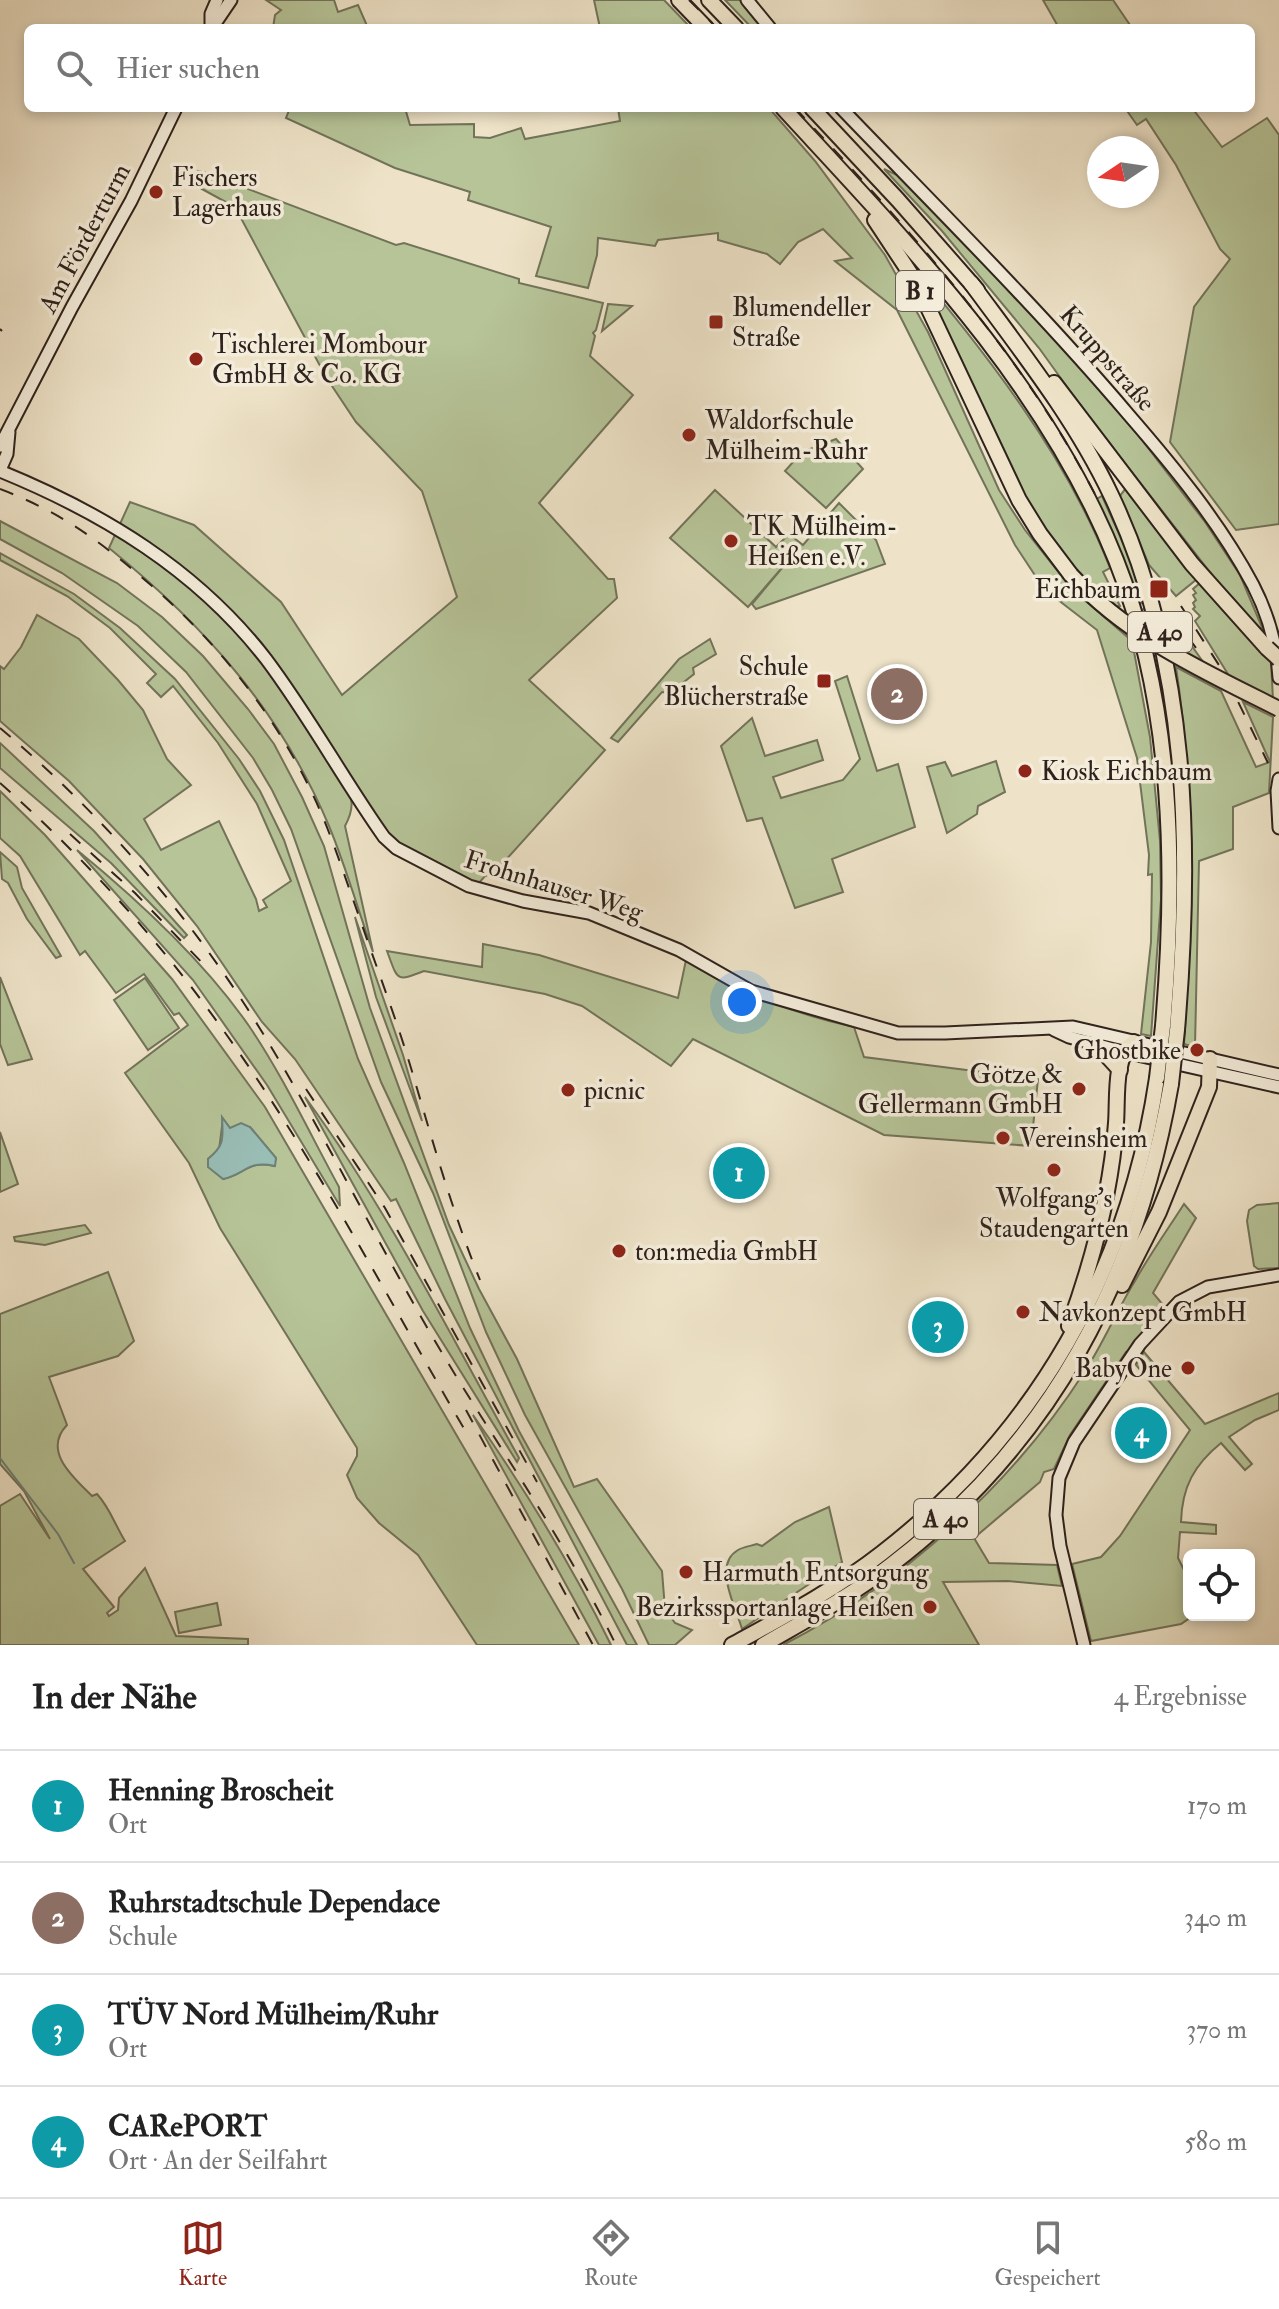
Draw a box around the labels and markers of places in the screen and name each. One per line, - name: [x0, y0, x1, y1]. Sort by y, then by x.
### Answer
- place label: Fischers Lagerhaus: [172, 162, 282, 224]
- marker: Fischers Lagerhaus: [147, 183, 165, 201]
- place label: Blumendeller Straße: [732, 292, 871, 354]
- marker: Blumendeller Straße: [707, 313, 725, 331]
- place label: Tischlerei Mombour GmbH & Co. KG: [212, 329, 427, 391]
- marker: Tischlerei Mombour GmbH & Co. KG: [187, 350, 205, 368]
- place label: Waldorfschule Mülheim-Ruhr: [704, 405, 868, 467]
- marker: Waldorfschule Mülheim-Ruhr: [680, 426, 698, 444]
- place label: TK Mülheim- Heißen e.V.: [747, 511, 897, 573]
- marker: TK Mülheim- Heißen e.V.: [722, 532, 740, 550]
- place label: Eichbaum: [1034, 574, 1141, 606]
- marker: Eichbaum: [1148, 578, 1170, 600]
- place label: Schule Blücherstraße: [664, 651, 808, 713]
- pin: 2: [871, 664, 923, 724]
- marker: Schule Blücherstraße: [815, 672, 833, 690]
- place label: Kiosk Eichbaum: [1041, 756, 1212, 788]
- marker: Kiosk Eichbaum: [1016, 762, 1034, 780]
- place label: Ghostbike: [1073, 1035, 1181, 1067]
- marker: Ghostbike: [1188, 1041, 1206, 1059]
- place label: Götze & Gellermann GmbH: [858, 1059, 1063, 1121]
- place label: picnic: [583, 1075, 645, 1108]
- marker: Götze & Gellermann GmbH: [1070, 1080, 1088, 1098]
- marker: picnic: [559, 1081, 577, 1099]
- place label: Vereinsheim: [1019, 1123, 1147, 1155]
- marker: Vereinsheim: [994, 1129, 1012, 1147]
- pin: 1: [713, 1143, 765, 1203]
- marker: Wolfgang's Staudengarten: [1045, 1161, 1063, 1179]
- place label: Wolfgang's Staudengarten: [979, 1183, 1129, 1245]
- place label: ton:media GmbH: [635, 1236, 818, 1268]
- marker: ton:media GmbH: [610, 1242, 628, 1260]
- pin: 3: [912, 1297, 964, 1357]
- place label: Navkonzept GmbH: [1039, 1297, 1247, 1330]
- marker: Navkonzept GmbH: [1014, 1303, 1032, 1321]
- place label: BabyOne: [1075, 1353, 1172, 1385]
- marker: BabyOne: [1179, 1359, 1197, 1377]
- pin: 4: [1115, 1403, 1167, 1463]
- place label: Harmuth Entsorgung: [702, 1557, 930, 1589]
- marker: Harmuth Entsorgung: [677, 1563, 695, 1581]
- place label: Bezirkssportanlage Heißen: [635, 1592, 914, 1625]
- marker: Bezirkssportanlage Heißen: [921, 1598, 939, 1616]

